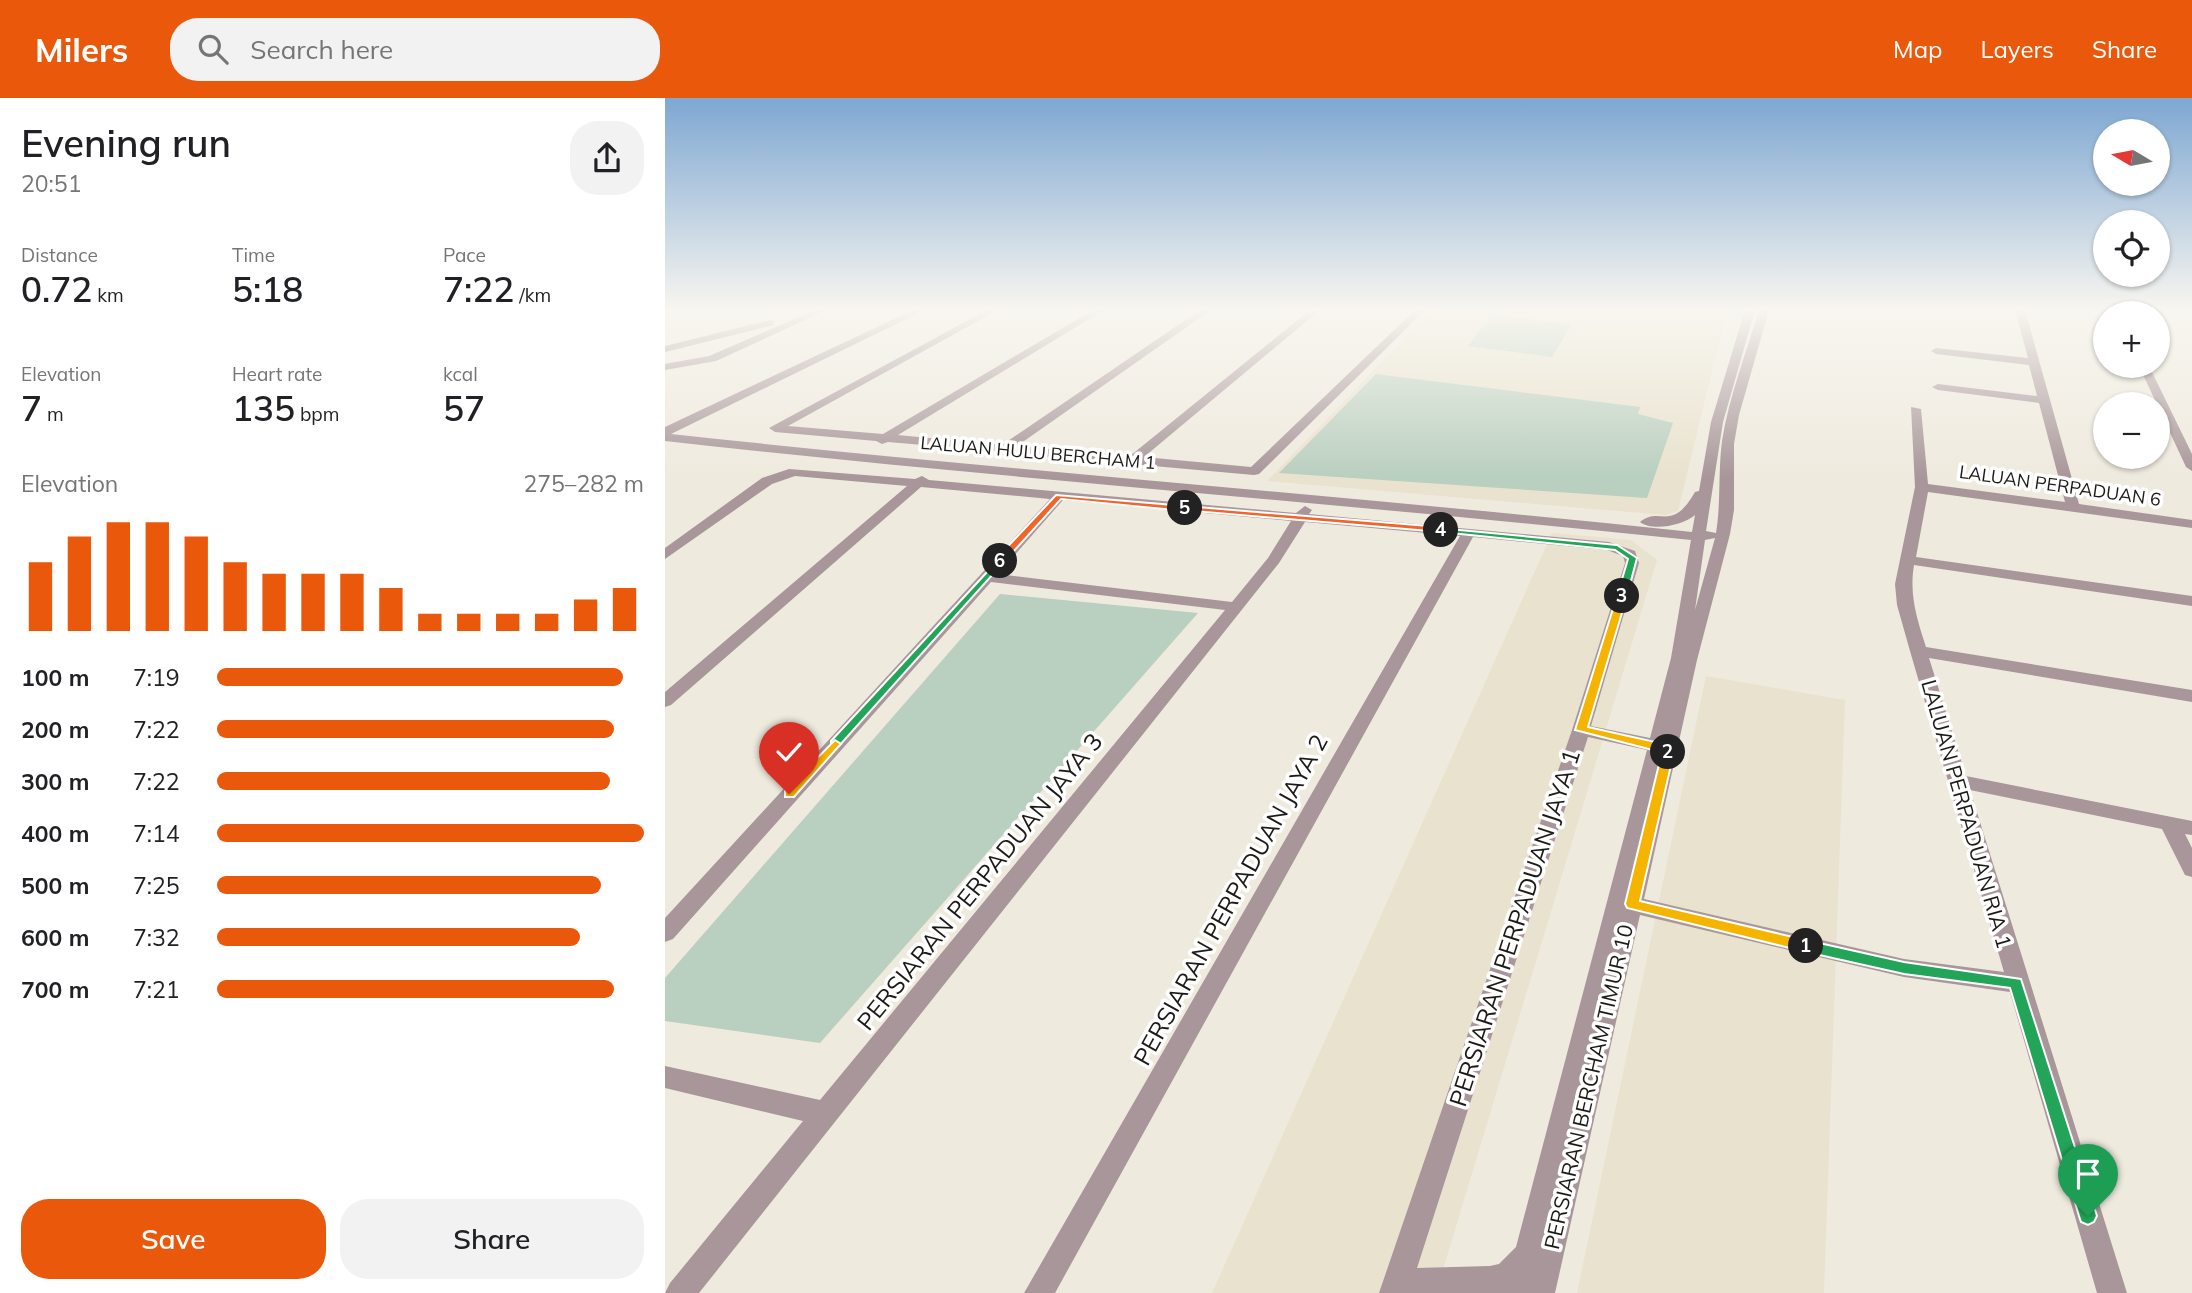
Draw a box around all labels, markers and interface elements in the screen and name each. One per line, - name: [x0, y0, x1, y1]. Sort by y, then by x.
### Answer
- search box: [170, 18, 660, 81]
- text: Milers: [35, 29, 128, 70]
- icon: search: [194, 30, 232, 68]
- text: Search here: [250, 33, 393, 66]
- text: Map: [1893, 34, 1942, 64]
- text: Layers: [1980, 34, 2054, 64]
- text: Share: [2092, 34, 2157, 64]
- text: Evening run: [21, 119, 231, 167]
- north arrow: [2093, 119, 2170, 196]
- map controls: [2093, 119, 2170, 469]
- button: share: [570, 121, 644, 195]
- text: 20:51: [21, 169, 81, 198]
- button: locate: [2093, 210, 2170, 287]
- text: Distance: [21, 243, 98, 267]
- text: Time: [232, 243, 275, 267]
- text: Pace: [443, 243, 486, 267]
- text: 0.72: [21, 267, 92, 311]
- text: 5:18: [232, 267, 303, 311]
- text: 7:22: [443, 267, 514, 311]
- text: km: [92, 283, 124, 307]
- text: /km: [514, 283, 551, 307]
- button: +: [2093, 301, 2170, 378]
- text: Elevation: [21, 362, 101, 386]
- text: Heart rate: [232, 362, 322, 386]
- text: kcal: [443, 362, 478, 386]
- text: 7: [21, 386, 42, 430]
- text: 135: [232, 386, 295, 430]
- text: 57: [443, 386, 485, 430]
- button: −: [2093, 392, 2170, 469]
- text: m: [42, 402, 64, 426]
- text: bpm: [295, 402, 339, 426]
- street label: LALUAN HULU BERCHAM 1: [919, 431, 1157, 474]
- street label: LALUAN PERPADUAN 6: [1958, 460, 2162, 511]
- text: Elevation: [21, 469, 118, 498]
- text: 275–282 m: [523, 469, 644, 498]
- pin: 5: [1168, 490, 1203, 526]
- text: 5: [1179, 495, 1190, 519]
- pin: 4: [1423, 512, 1459, 548]
- text: 4: [1435, 517, 1446, 541]
- pin: 6: [983, 544, 1017, 578]
- text: 6: [994, 548, 1005, 572]
- pin: 3: [1605, 578, 1639, 614]
- text: 3: [1616, 583, 1627, 607]
- text: 100 m: [21, 663, 89, 692]
- text: 7:19: [133, 663, 180, 692]
- street label: LALUAN PERPADUAN RIA 1: [1916, 676, 2018, 951]
- text: 200 m: [21, 715, 89, 744]
- text: 7:22: [133, 715, 180, 744]
- pin: [759, 722, 819, 794]
- street label: PERSIARAN PERPADUAN JAYA 3: [850, 727, 1108, 1036]
- street label: PERSIARAN PERPADUAN JAYA 2: [1126, 729, 1334, 1070]
- icon: check: [770, 733, 808, 771]
- pin: 2: [1651, 734, 1685, 770]
- text: 2: [1662, 739, 1673, 763]
- street label: PERSIARAN PERPADUAN JAYA 1: [1442, 745, 1586, 1110]
- text: 300 m: [21, 767, 89, 796]
- text: 7:22: [133, 767, 180, 796]
- text: 400 m: [21, 819, 89, 848]
- text: 7:14: [133, 819, 180, 848]
- text: 500 m: [21, 871, 89, 900]
- text: 7:25: [133, 871, 180, 900]
- street label: PERSIARAN BERCHAM TIMUR 10: [1538, 922, 1638, 1252]
- text: 600 m: [21, 923, 89, 952]
- text: 7:32: [133, 923, 180, 952]
- pin: 1: [1789, 928, 1823, 964]
- text: 1: [1800, 933, 1811, 957]
- text: 700 m: [21, 975, 89, 1004]
- text: 7:21: [133, 975, 180, 1004]
- pin: [2058, 1144, 2118, 1216]
- icon: arrive: [2069, 1155, 2107, 1193]
- button: Save: [21, 1199, 326, 1279]
- button: Share: [340, 1199, 644, 1279]

